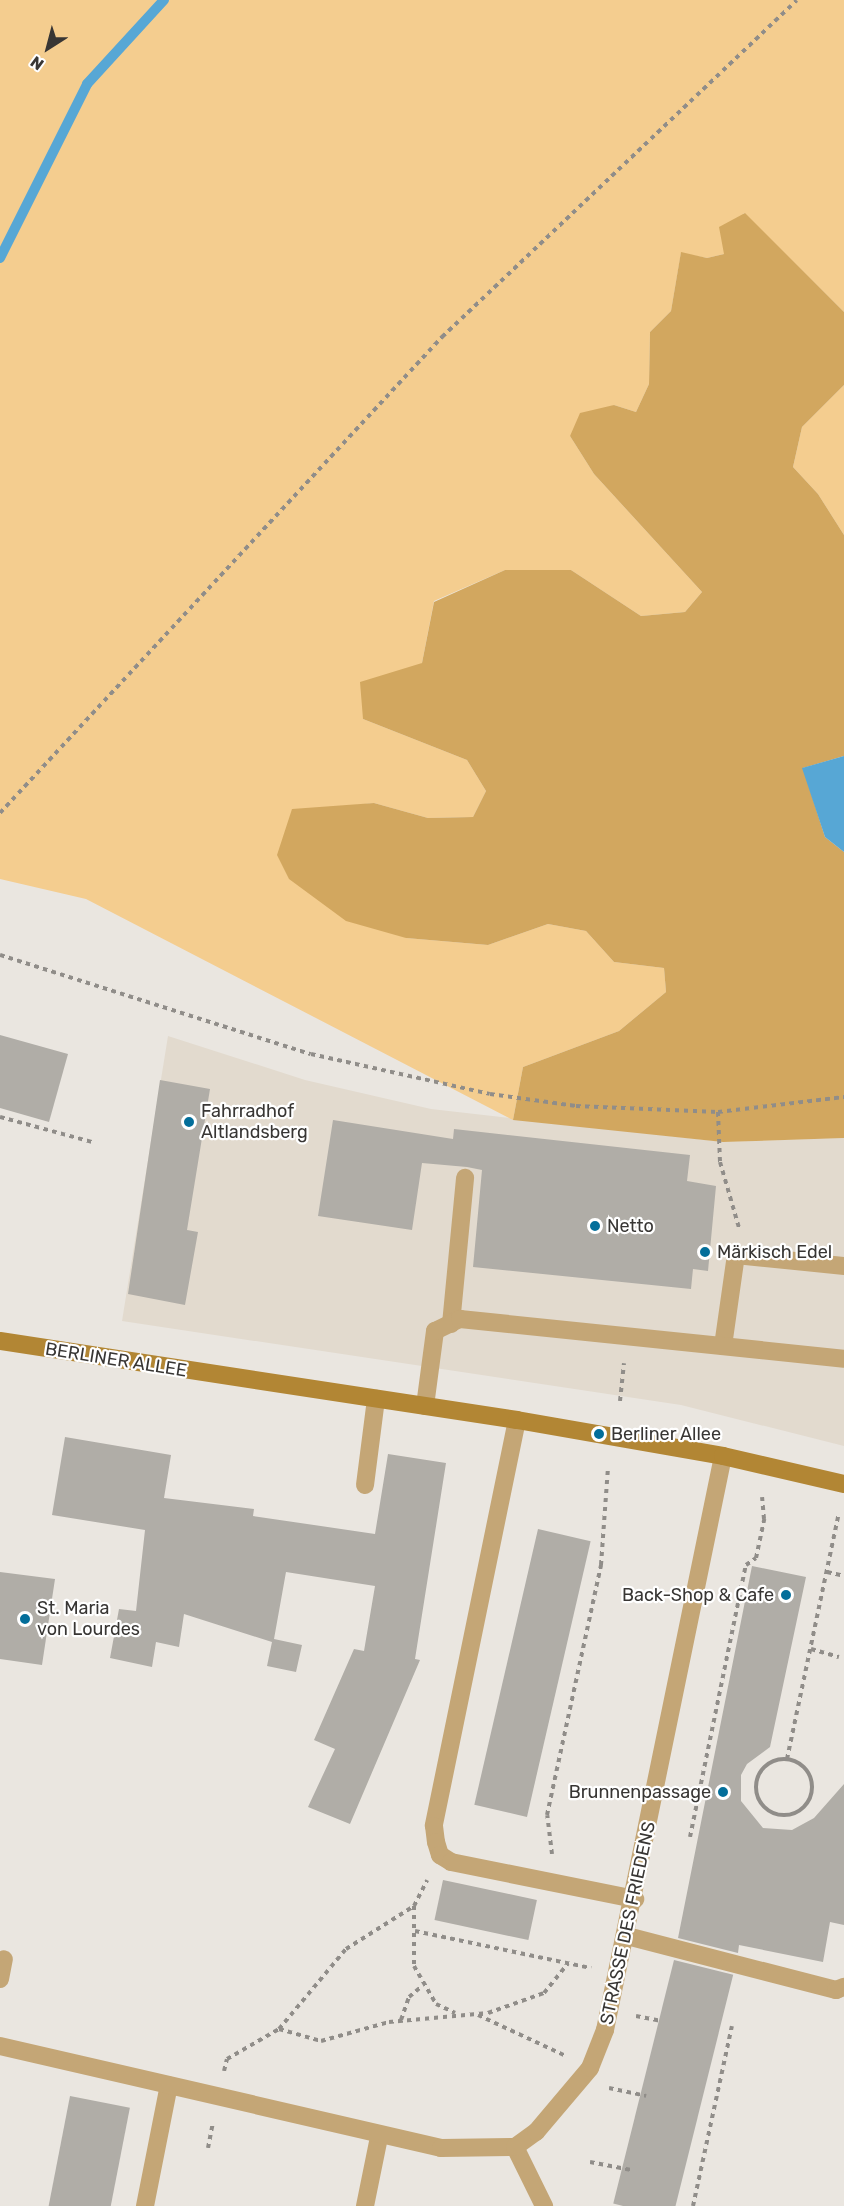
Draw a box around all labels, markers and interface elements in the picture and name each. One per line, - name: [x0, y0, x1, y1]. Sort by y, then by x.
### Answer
- north arrow: [18, 18, 78, 78]
- text: N: [27, 52, 47, 74]
- place label: Fahrradhof Altlandsberg: [201, 1101, 308, 1144]
- marker: Fahrradhof Altlandsberg: [182, 1115, 196, 1129]
- place label: Netto: [607, 1215, 654, 1237]
- marker: Netto: [588, 1219, 602, 1233]
- place label: Märkisch Edel: [717, 1241, 832, 1263]
- marker: Märkisch Edel: [698, 1245, 712, 1259]
- street label: BERLINER ALLEE: [43, 1338, 189, 1382]
- place label: Berliner Allee: [611, 1423, 722, 1445]
- marker: Berliner Allee: [592, 1427, 606, 1441]
- place label: Back-Shop & Cafe: [622, 1584, 774, 1606]
- marker: Back-Shop & Cafe: [779, 1588, 793, 1602]
- place label: St. Maria von Lourdes: [37, 1598, 140, 1640]
- marker: St. Maria von Lourdes: [18, 1612, 32, 1626]
- place label: Brunnenpassage: [569, 1781, 711, 1803]
- marker: Brunnenpassage: [716, 1785, 730, 1799]
- street label: STRASSE DES FRIEDENS: [596, 1820, 660, 2026]

